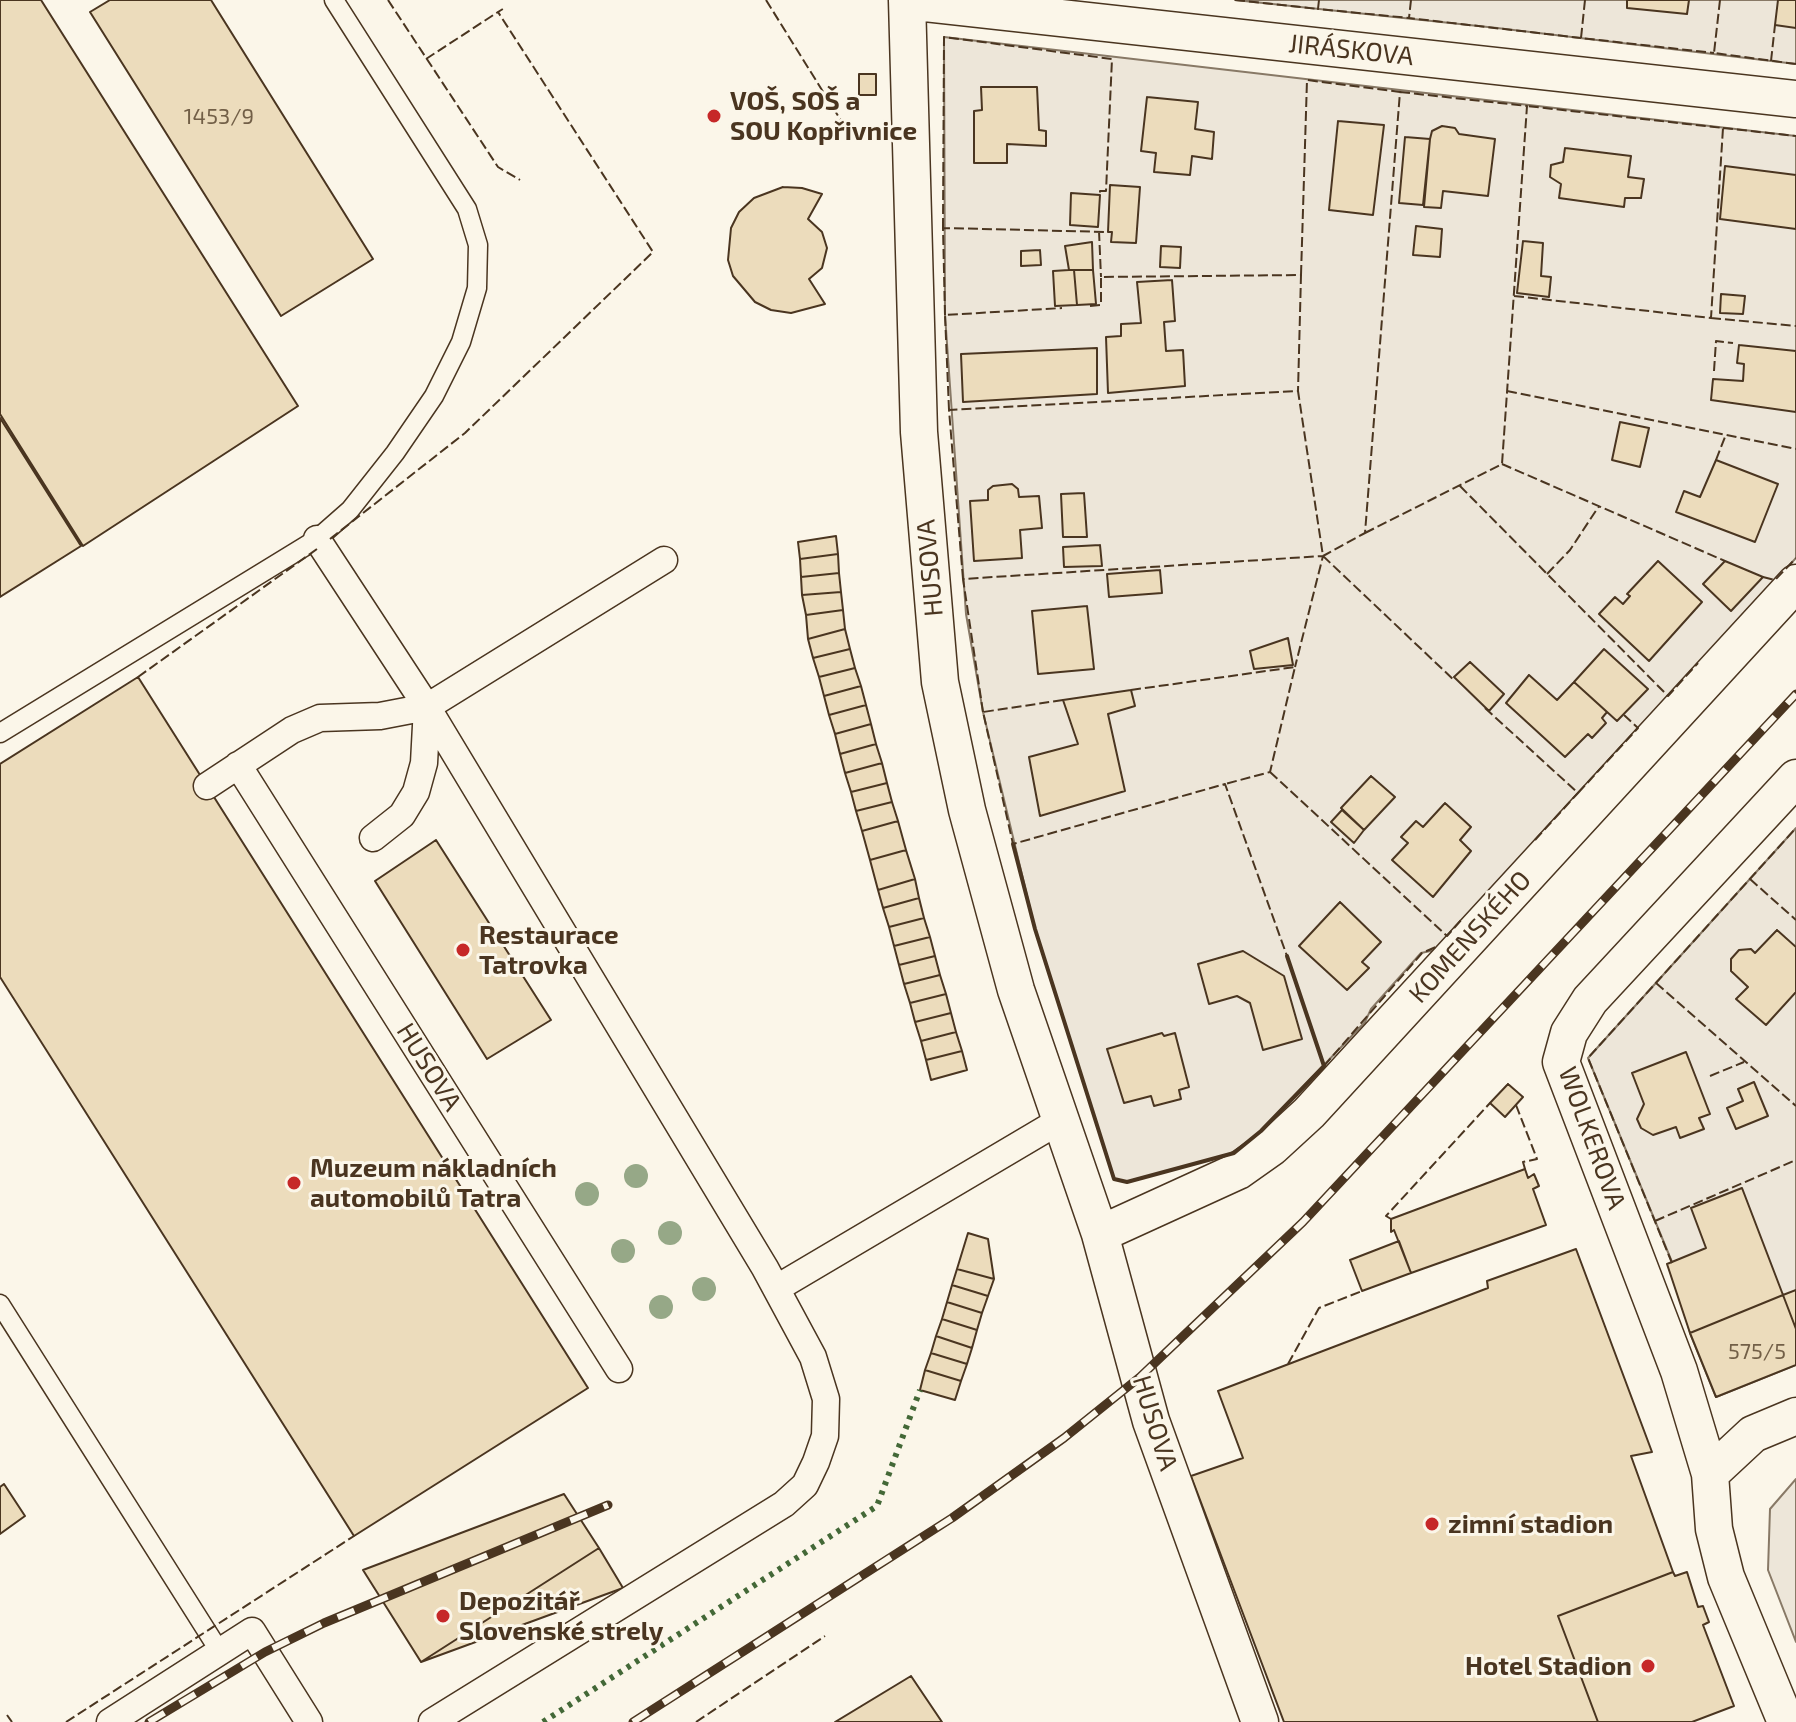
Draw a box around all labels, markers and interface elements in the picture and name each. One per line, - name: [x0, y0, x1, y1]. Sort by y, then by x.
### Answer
- street label: JIRÁSKOVA: [1287, 28, 1415, 72]
- place label: VOŠ, SOŠ a SOU Kopřivnice: [730, 85, 917, 146]
- house number: 1453/9: [184, 104, 254, 130]
- marker: VOŠ, SOŠ a SOU Kopřivnice: [705, 107, 723, 125]
- street label: HUSOVA: [910, 518, 950, 618]
- street label: KOMENSKÉHO: [1403, 865, 1537, 1009]
- place label: Restaurace Tatrovka: [479, 919, 619, 980]
- marker: Restaurace Tatrovka: [454, 941, 472, 959]
- street label: HUSOVA: [390, 1017, 468, 1117]
- street label: WOLKEROVA: [1552, 1062, 1632, 1214]
- place label: Muzeum nákladních automobilů Tatra: [310, 1152, 557, 1214]
- marker: Muzeum nákladních automobilů Tatra: [285, 1174, 303, 1192]
- house number: 575/5: [1728, 1339, 1786, 1365]
- street label: HUSOVA: [1126, 1372, 1184, 1474]
- place label: zimní stadion: [1448, 1508, 1613, 1540]
- marker: zimní stadion: [1423, 1515, 1441, 1533]
- place label: Depozitář Slovenské strely: [459, 1585, 663, 1646]
- marker: Depozitář Slovenské strely: [434, 1607, 452, 1625]
- place label: Hotel Stadion: [1465, 1650, 1632, 1682]
- marker: Hotel Stadion: [1639, 1657, 1657, 1675]

